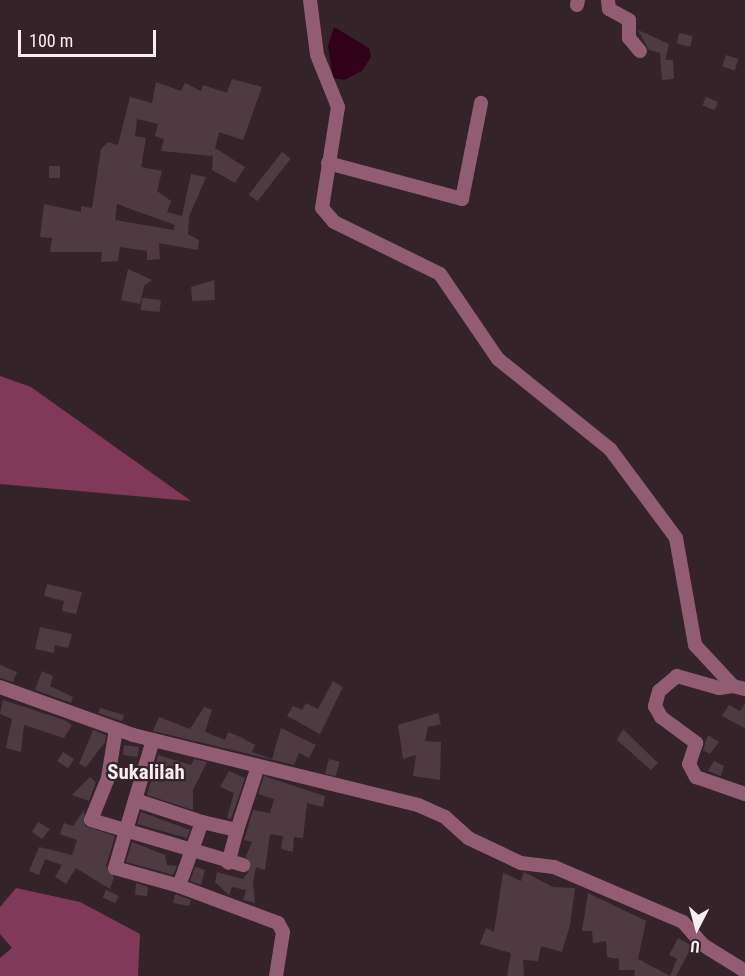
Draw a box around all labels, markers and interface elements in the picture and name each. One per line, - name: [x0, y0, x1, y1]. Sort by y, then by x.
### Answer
- scale bar: [21, 18, 159, 56]
- text: 100 m: [29, 30, 73, 51]
- district label: Sukalilah: [107, 759, 185, 785]
- north arrow: [667, 898, 727, 958]
- text: U: [690, 936, 701, 956]

